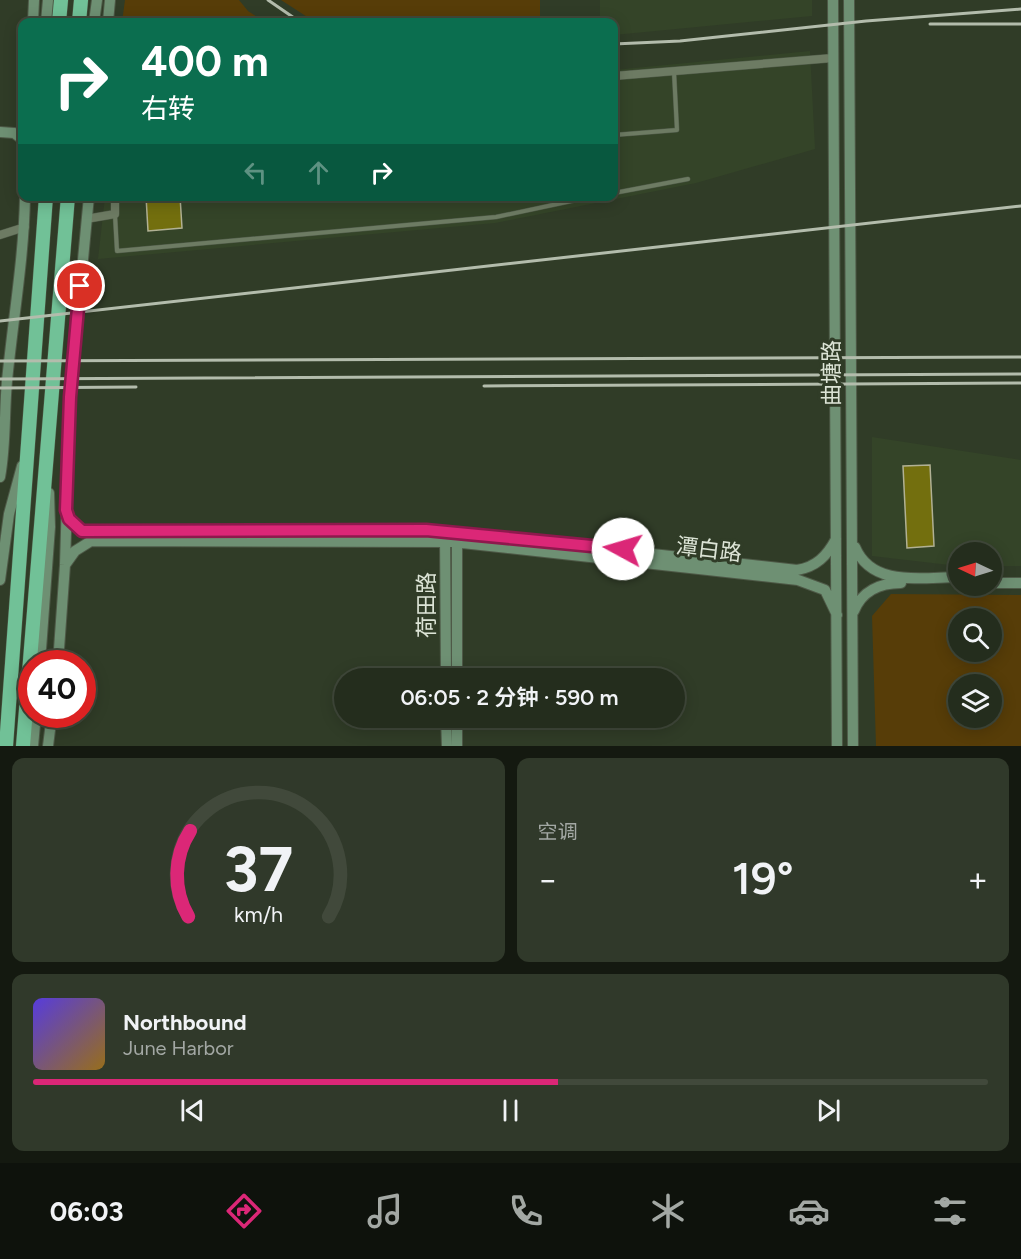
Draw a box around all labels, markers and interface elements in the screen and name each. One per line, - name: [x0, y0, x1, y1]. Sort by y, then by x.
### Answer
- text: 400 m: [141, 36, 269, 87]
- icon: right: [42, 42, 120, 120]
- text: 右转: [141, 92, 195, 125]
- icon: left: [239, 156, 272, 189]
- icon: ahead: [302, 156, 335, 189]
- icon: right: [365, 156, 398, 189]
- pin: [54, 260, 105, 311]
- icon: arrive: [63, 269, 96, 302]
- street label: 曲塘路: [818, 340, 845, 406]
- position arrow: [591, 517, 655, 581]
- street label: 潭白路: [675, 532, 743, 567]
- north arrow: [948, 542, 1002, 596]
- map controls: [948, 542, 1002, 728]
- street label: 荷田路: [413, 572, 440, 638]
- button: search: [948, 608, 1002, 662]
- speed limit sign: 40: [18, 650, 96, 728]
- button: layers: [948, 674, 1002, 728]
- text: 06:05 · 2 分钟 · 590 m: [400, 684, 619, 711]
- text: 空调: [538, 820, 578, 844]
- text: 37: [224, 832, 293, 907]
- text: 19°: [732, 851, 794, 905]
- text: −: [538, 860, 558, 899]
- text: +: [967, 860, 988, 899]
- text: km/h: [234, 902, 283, 927]
- text: Northbound: [123, 1009, 247, 1036]
- text: June Harbor: [123, 1036, 234, 1060]
- icon: previous: [176, 1094, 209, 1127]
- icon: pause: [494, 1094, 527, 1127]
- icon: next: [812, 1094, 845, 1127]
- icon: directions: [223, 1190, 265, 1232]
- icon: music: [364, 1190, 406, 1232]
- icon: phone: [505, 1190, 547, 1232]
- icon: climate: [647, 1190, 689, 1232]
- icon: car: [788, 1190, 830, 1232]
- icon: filters: [929, 1190, 971, 1232]
- text: 06:03: [50, 1195, 123, 1228]

